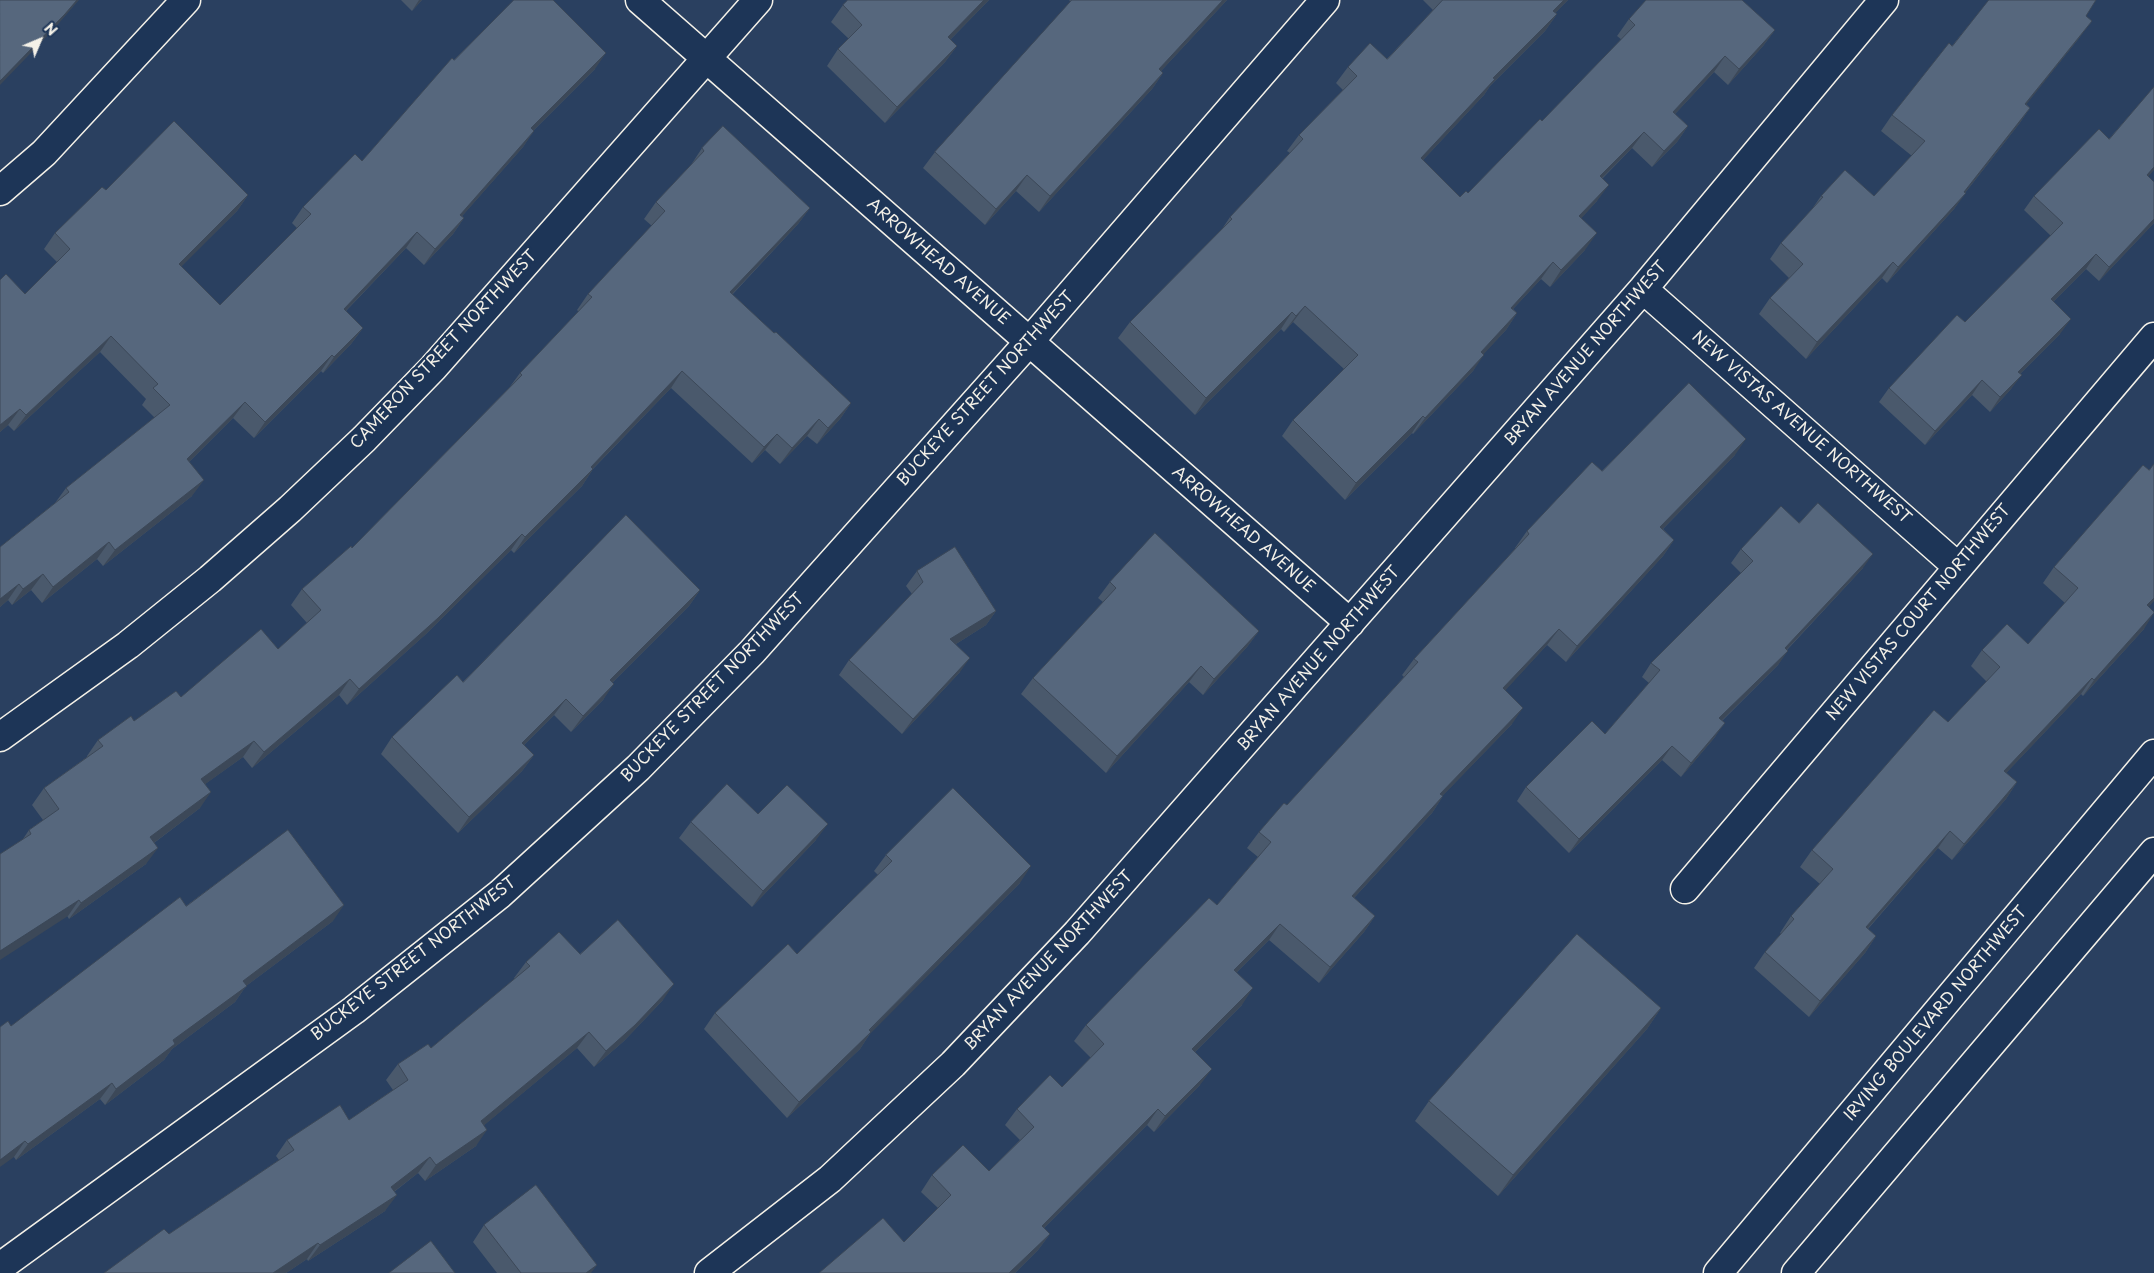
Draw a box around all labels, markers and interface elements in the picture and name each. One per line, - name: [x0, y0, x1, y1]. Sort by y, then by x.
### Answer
- north arrow: [15, 15, 65, 65]
- text: N: [40, 18, 62, 40]
- street label: ARROWHEAD AVENUE: [863, 195, 1013, 329]
- street label: CAMERON STREET NORTHWEST: [347, 247, 541, 453]
- street label: BRYAN AVENUE NORTHWEST: [1501, 258, 1671, 450]
- street label: BUCKEYE STREET NORTHWEST: [893, 288, 1079, 490]
- street label: NEW VISTAS AVENUE NORTHWEST: [1687, 328, 1915, 528]
- street label: ARROWHEAD AVENUE: [1168, 463, 1318, 597]
- street label: NEW VISTAS COURT NORTHWEST: [1823, 501, 2015, 725]
- street label: BRYAN AVENUE NORTHWEST: [1234, 563, 1404, 755]
- street label: BUCKEYE STREET NORTHWEST: [617, 590, 809, 786]
- street label: BRYAN AVENUE NORTHWEST: [961, 867, 1137, 1055]
- street label: BUCKEYE STREET NORTHWEST: [308, 873, 520, 1045]
- street label: IRVING BOULEVARD NORTHWEST: [1841, 903, 2031, 1125]

